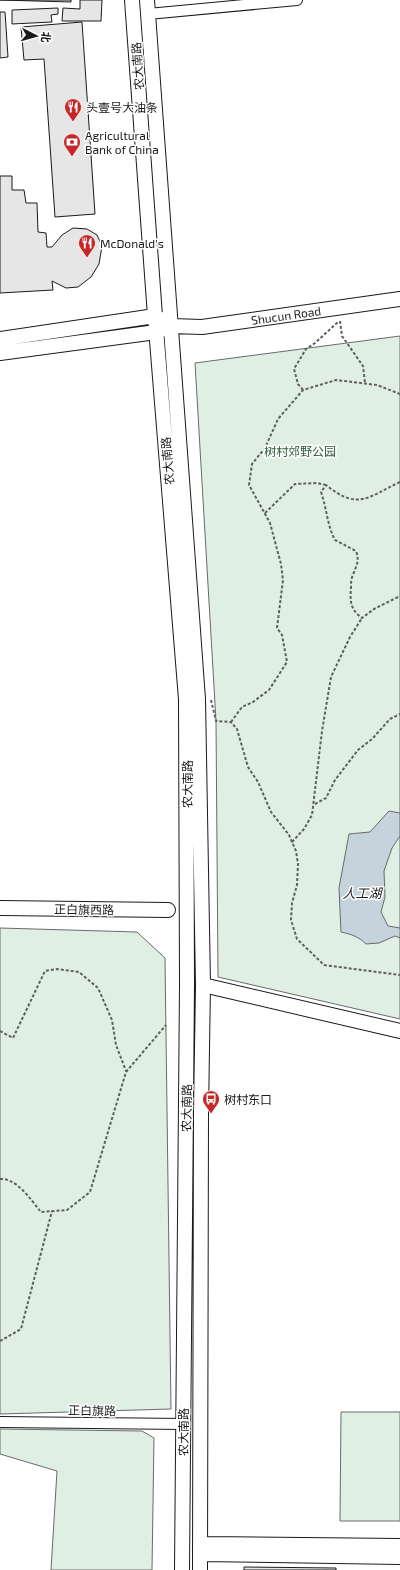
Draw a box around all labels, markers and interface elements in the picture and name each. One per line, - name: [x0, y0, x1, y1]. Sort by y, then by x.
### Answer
- north arrow: [16, 16, 56, 56]
- text: 北: [39, 31, 53, 43]
- street label: 农大南路: [128, 42, 146, 90]
- restaurant icon: 头壹号大油条: [63, 97, 83, 122]
- place label: 头壹号大油条: [86, 100, 158, 114]
- place label: Agricultural Bank of China: [85, 128, 159, 156]
- bank icon: Agricultural Bank of China: [62, 132, 82, 157]
- restaurant icon: McDonald's: [77, 233, 97, 258]
- place label: McDonald's: [100, 236, 164, 250]
- street label: Shucun Road: [250, 303, 322, 327]
- street label: 农大南路: [158, 436, 176, 486]
- park label: 树村郊野公园: [264, 444, 336, 458]
- street label: 农大南路: [180, 760, 194, 808]
- water label: 人工湖: [342, 885, 383, 901]
- street label: 正白旗西路: [54, 901, 114, 917]
- street label: 农大南路: [179, 1084, 193, 1132]
- bus stop icon: 树村东口: [201, 1089, 221, 1114]
- place label: 树村东口: [224, 1092, 272, 1106]
- street label: 正白旗路: [68, 1403, 116, 1417]
- street label: 农大南路: [176, 1408, 190, 1456]

